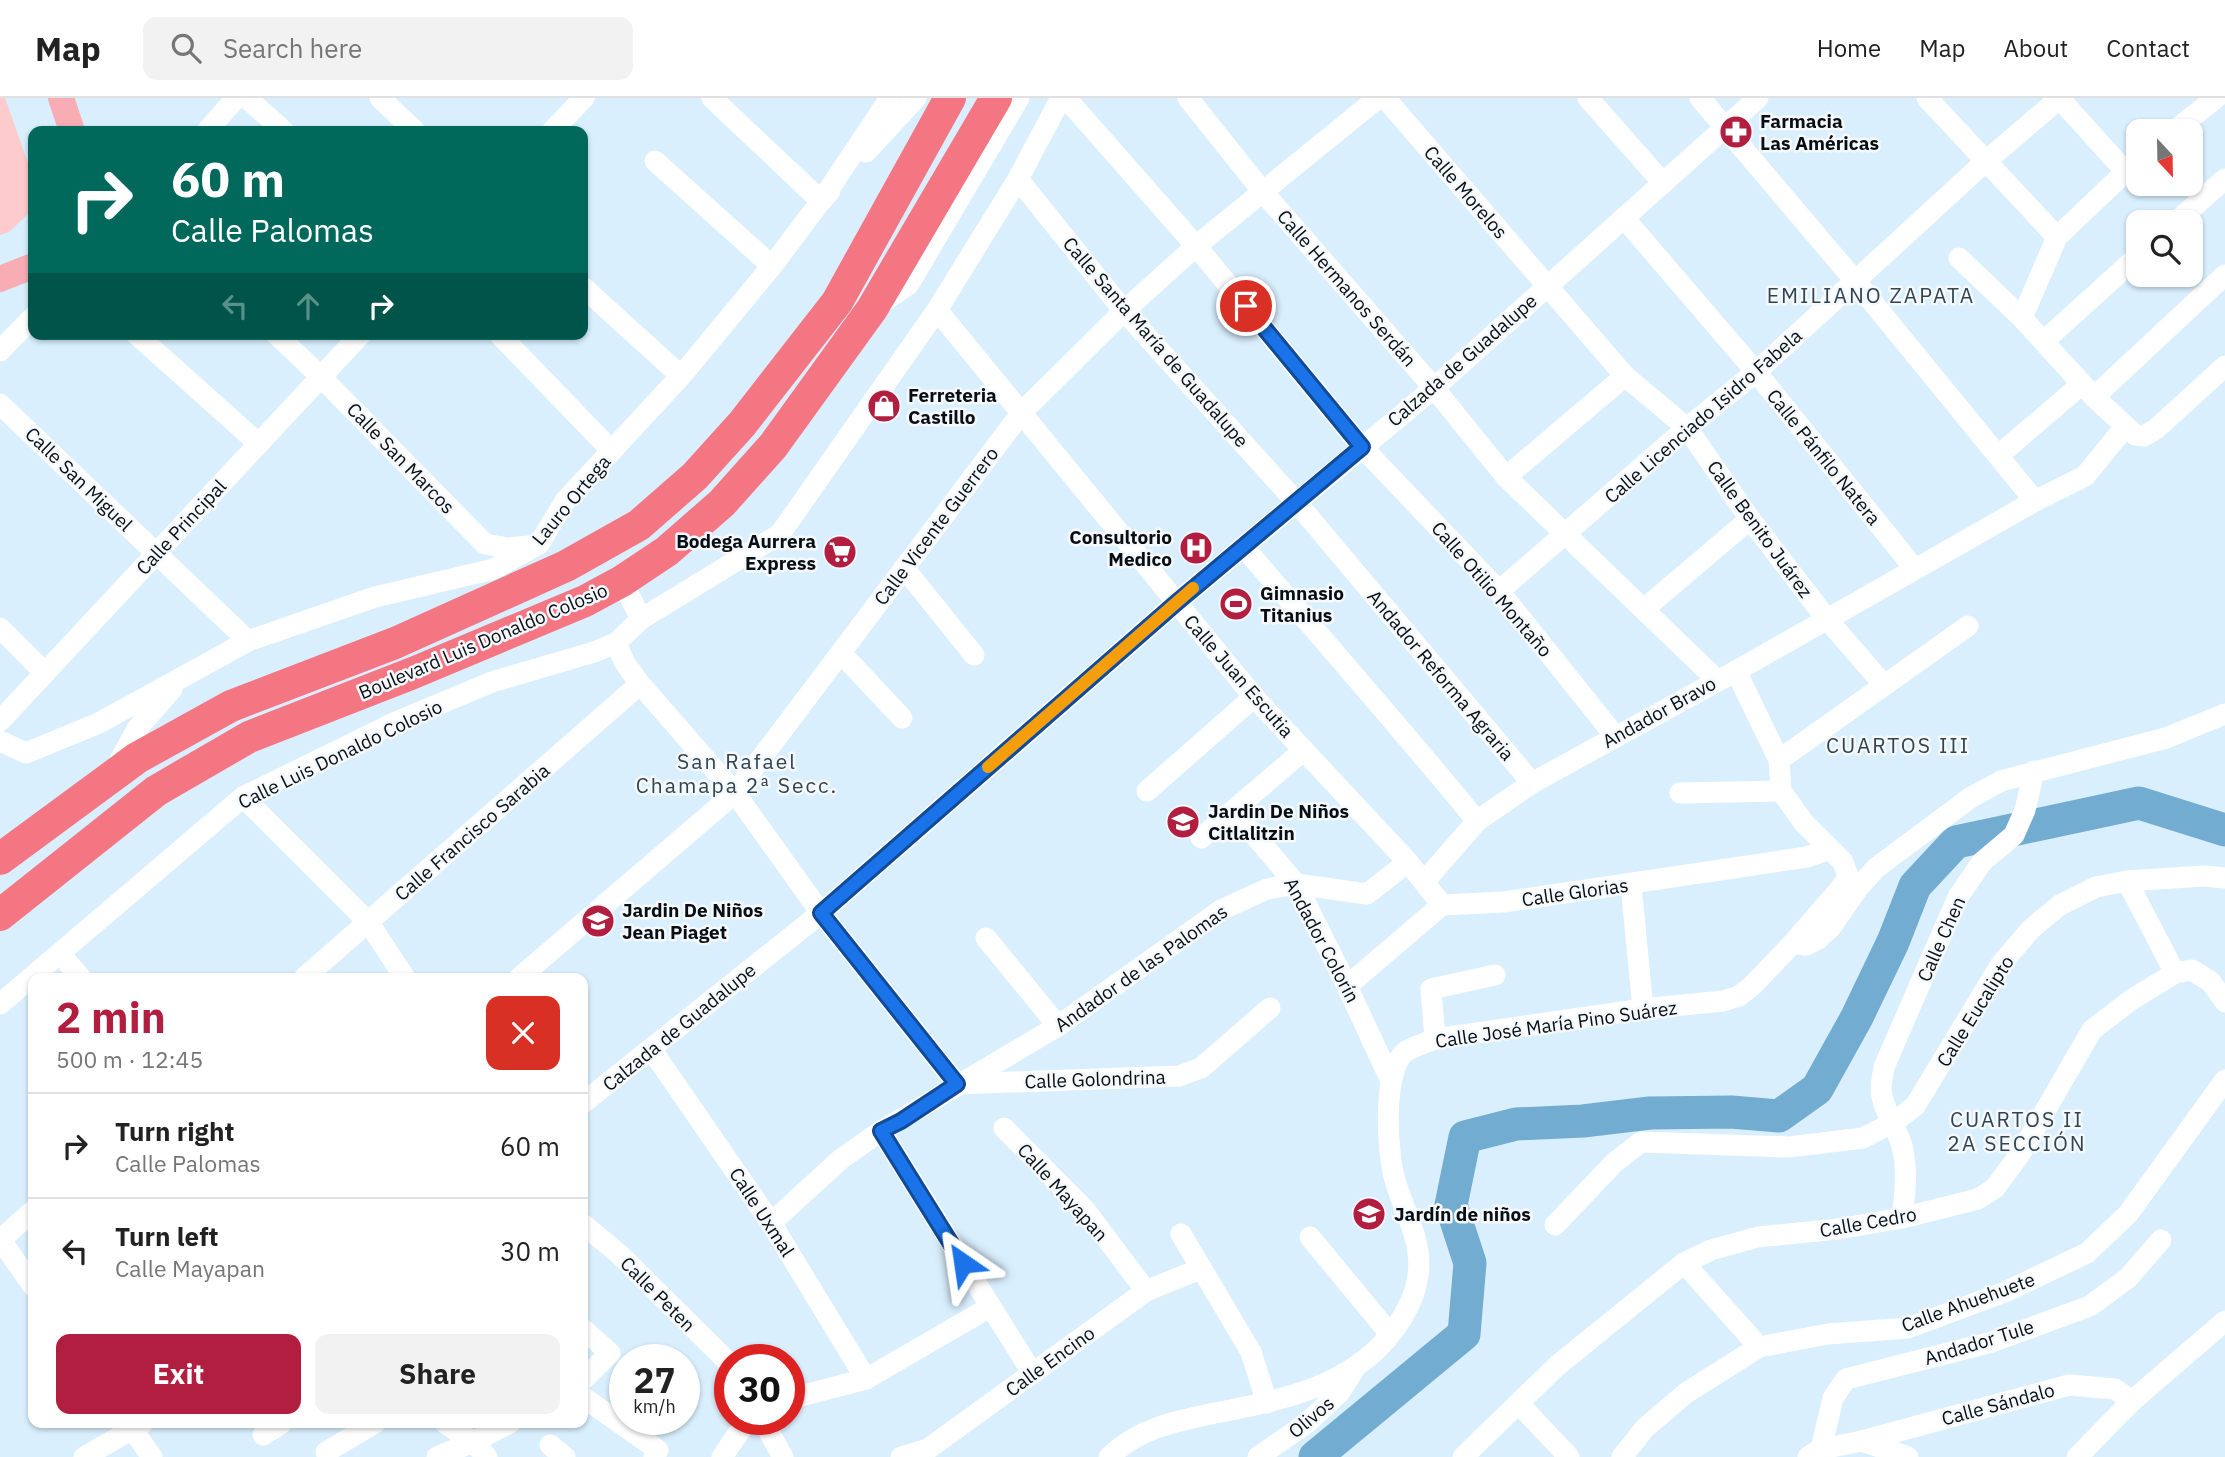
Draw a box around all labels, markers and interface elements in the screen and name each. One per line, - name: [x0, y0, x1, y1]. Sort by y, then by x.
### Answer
- search box: [143, 17, 633, 80]
- text: Map: [35, 27, 101, 70]
- icon: search: [167, 29, 205, 67]
- text: Search here: [223, 31, 362, 65]
- text: Home: [1817, 32, 1881, 64]
- text: Map: [1919, 32, 1965, 64]
- text: About: [2003, 32, 2068, 64]
- text: Contact: [2106, 32, 2190, 64]
- place label: Farmacia Las Américas: [1760, 109, 1879, 155]
- pharmacy icon: Farmacia Las Américas: [1717, 113, 1755, 151]
- north arrow: [2126, 119, 2203, 196]
- map controls: [2126, 119, 2203, 287]
- street label: Calle Morelos: [1419, 141, 1513, 243]
- text: 60 m: [171, 147, 285, 210]
- icon: right: [56, 154, 147, 245]
- street label: Calle Hermanos Serdán: [1272, 205, 1422, 371]
- text: Calle Palomas: [171, 209, 374, 251]
- button: search: [2126, 210, 2203, 287]
- street label: Calle Santa María de Guadalupe: [1058, 232, 1254, 452]
- pin: [1216, 276, 1276, 336]
- district label: EMILIANO ZAPATA: [1767, 281, 1975, 309]
- icon: left: [216, 287, 254, 325]
- icon: ahead: [289, 287, 327, 325]
- icon: right: [362, 287, 400, 325]
- icon: arrive: [1227, 287, 1265, 325]
- street label: Calzada de Guadalupe: [1382, 288, 1542, 432]
- street label: Calle Licenciado Isidro Fabela: [1599, 324, 1807, 508]
- place label: Ferreteria Castillo: [908, 383, 997, 429]
- street label: Calle Pánfilo Natera: [1762, 384, 1886, 530]
- shop icon: Ferreteria Castillo: [865, 387, 903, 425]
- street label: Calle San Marcos: [342, 397, 460, 519]
- street label: Calle San Miguel: [20, 422, 138, 536]
- street label: Calle Vicente Guerrero: [869, 442, 1003, 610]
- street label: Lauro Ortega: [526, 450, 616, 550]
- street label: Calle Benito Juárez: [1702, 456, 1818, 602]
- street label: Calle Principal: [131, 474, 231, 580]
- street label: Calle Otilio Montaño: [1426, 516, 1558, 662]
- place label: Consultorio Medico: [1069, 525, 1172, 571]
- place label: Bodega Aurrera Express: [676, 529, 816, 575]
- hospital icon: Consultorio Medico: [1177, 529, 1215, 567]
- supermarket icon: Bodega Aurrera Express: [821, 533, 859, 571]
- street label: Boulevard Luis Donaldo Colosio: [355, 578, 611, 704]
- place label: Gimnasio Titanius: [1260, 581, 1344, 627]
- sports icon: Gimnasio Titanius: [1217, 585, 1255, 623]
- street label: Andador Reforma Agraria: [1363, 585, 1519, 765]
- street label: Calle Juan Escutia: [1179, 610, 1299, 742]
- street label: Andador Bravo: [1598, 671, 1720, 753]
- street label: Calle Luis Donaldo Colosio: [234, 694, 446, 814]
- district label: CUARTOS III: [1826, 731, 1970, 759]
- district label: San Rafael Chamapa 2ª Secc.: [636, 747, 838, 799]
- street label: Calle Francisco Sarabia: [390, 758, 554, 906]
- place label: Jardin De Niños Citlalitzin: [1208, 799, 1349, 845]
- school or university icon: Jardin De Niños Citlalitzin: [1164, 803, 1202, 841]
- street label: Andador Colorín: [1279, 873, 1365, 1007]
- street label: Calle Glorias: [1520, 873, 1630, 911]
- street label: Calle Chen: [1912, 893, 1970, 985]
- place label: Jardin De Niños Jean Piaget: [622, 898, 763, 944]
- street label: Andador de las Palomas: [1050, 899, 1232, 1037]
- school or university icon: Jardin De Niños Jean Piaget: [579, 902, 617, 940]
- street label: Calle Eucalipto: [1931, 951, 2019, 1071]
- street label: Calzada de Guadalupe: [597, 958, 761, 1096]
- text: 2 min: [56, 990, 166, 1045]
- street label: Calle José María Pino Suárez: [1434, 995, 1679, 1053]
- button: close: [486, 996, 560, 1070]
- text: 500 m · 12:45: [56, 1044, 203, 1074]
- street label: Calle Golondrina: [1024, 1065, 1166, 1093]
- district label: CUARTOS II 2A SECCIÓN: [1947, 1105, 2087, 1157]
- text: Turn right: [115, 1114, 234, 1148]
- icon: right: [56, 1127, 94, 1165]
- text: 60 m: [500, 1129, 560, 1163]
- street label: Calle Mayapan: [1013, 1138, 1113, 1246]
- text: Calle Palomas: [115, 1148, 261, 1178]
- street label: Calle Uxmal: [724, 1163, 800, 1261]
- school or university icon: Jardín de niños: [1350, 1195, 1388, 1233]
- place label: Jardín de niños: [1394, 1202, 1531, 1226]
- street label: Calle Cedro: [1818, 1202, 1918, 1242]
- text: Turn left: [115, 1219, 218, 1253]
- position arrow: [926, 1226, 1000, 1300]
- icon: left: [56, 1232, 94, 1270]
- text: 30 m: [500, 1234, 560, 1268]
- street label: Calle Peten: [615, 1251, 701, 1337]
- text: Calle Mayapan: [115, 1253, 265, 1283]
- street label: Calle Ahuehuete: [1898, 1267, 2038, 1337]
- street label: Andador Tule: [1921, 1314, 2037, 1370]
- street label: Calle Encino: [1001, 1321, 1099, 1401]
- button: Exit: [56, 1334, 301, 1414]
- button: Share: [315, 1334, 560, 1414]
- speed limit sign: 30: [714, 1344, 805, 1435]
- text: 27: [633, 1357, 676, 1403]
- street label: Calle Sándalo: [1939, 1377, 2057, 1431]
- street label: Olivos: [1283, 1391, 1339, 1443]
- text: km/h: [633, 1395, 676, 1418]

